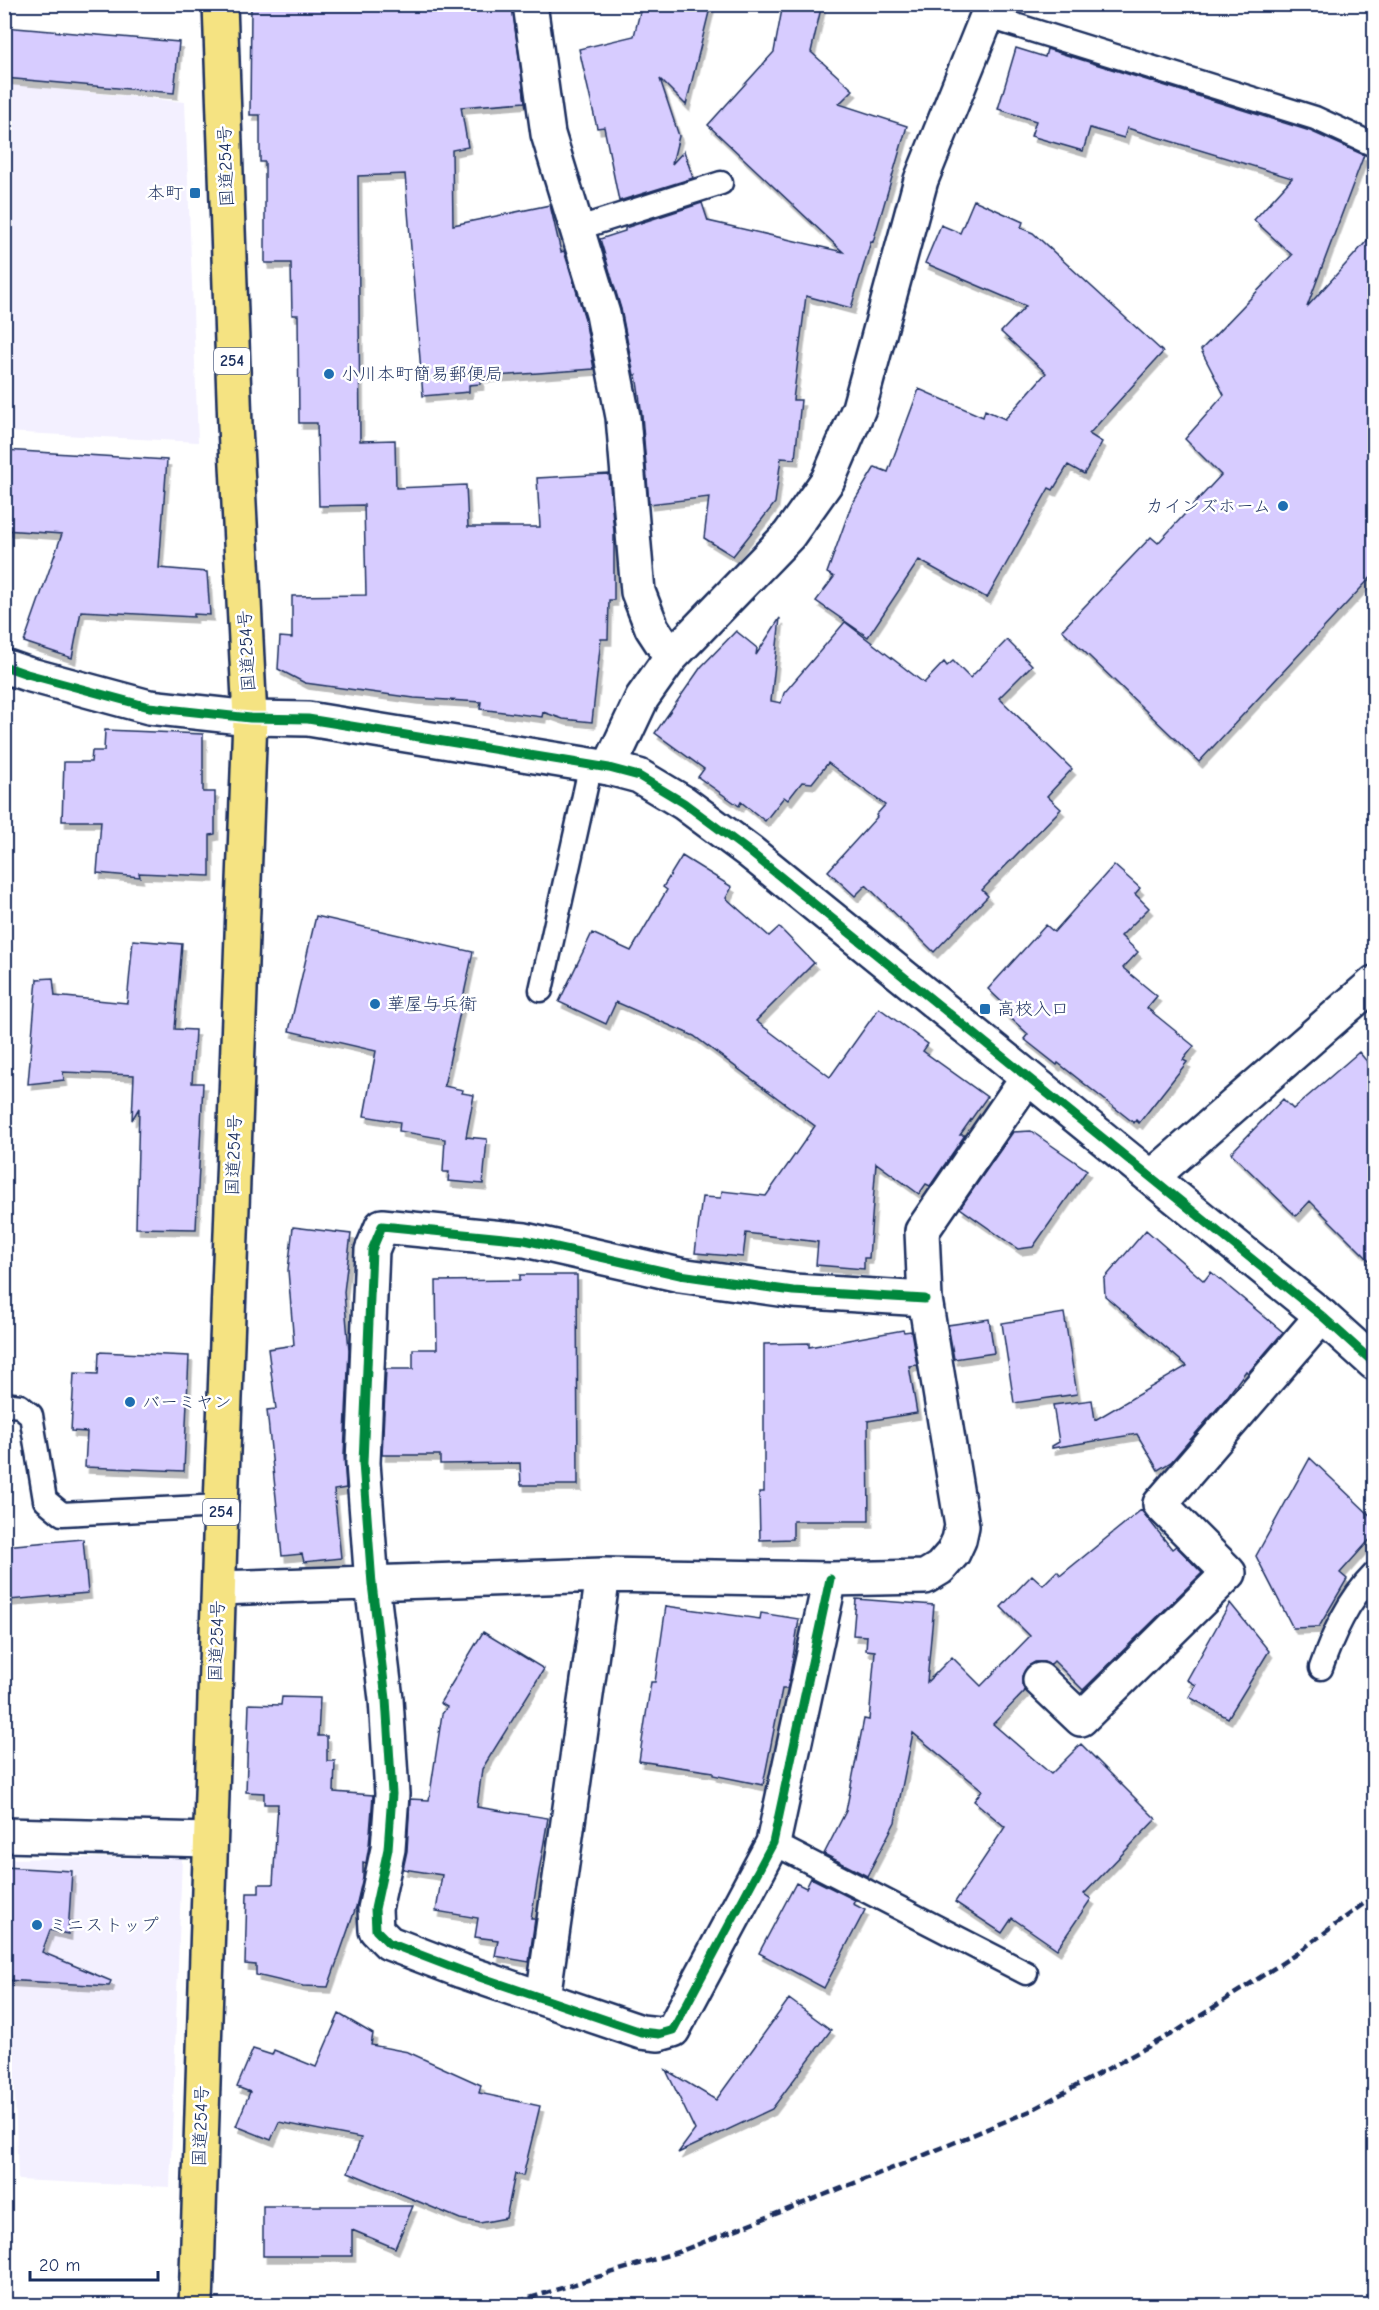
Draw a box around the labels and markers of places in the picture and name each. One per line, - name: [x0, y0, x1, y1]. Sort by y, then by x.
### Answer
- place label: 本町: [147, 183, 183, 204]
- marker: 本町: [188, 186, 202, 200]
- place label: 小川本町簡易郵便局: [341, 364, 503, 385]
- marker: 小川本町簡易郵便局: [322, 367, 336, 381]
- place label: カインズホーム: [1146, 496, 1271, 517]
- marker: カインズホーム: [1276, 499, 1290, 513]
- place label: 華屋与兵衛: [387, 994, 477, 1015]
- marker: 華屋与兵衛: [368, 997, 382, 1011]
- place label: 高校入口: [997, 999, 1069, 1020]
- marker: 高校入口: [978, 1002, 992, 1016]
- place label: バーミヤン: [142, 1392, 232, 1413]
- marker: バーミヤン: [123, 1395, 137, 1409]
- place label: ミニストップ: [49, 1915, 159, 1936]
- marker: ミニストップ: [30, 1918, 44, 1932]

